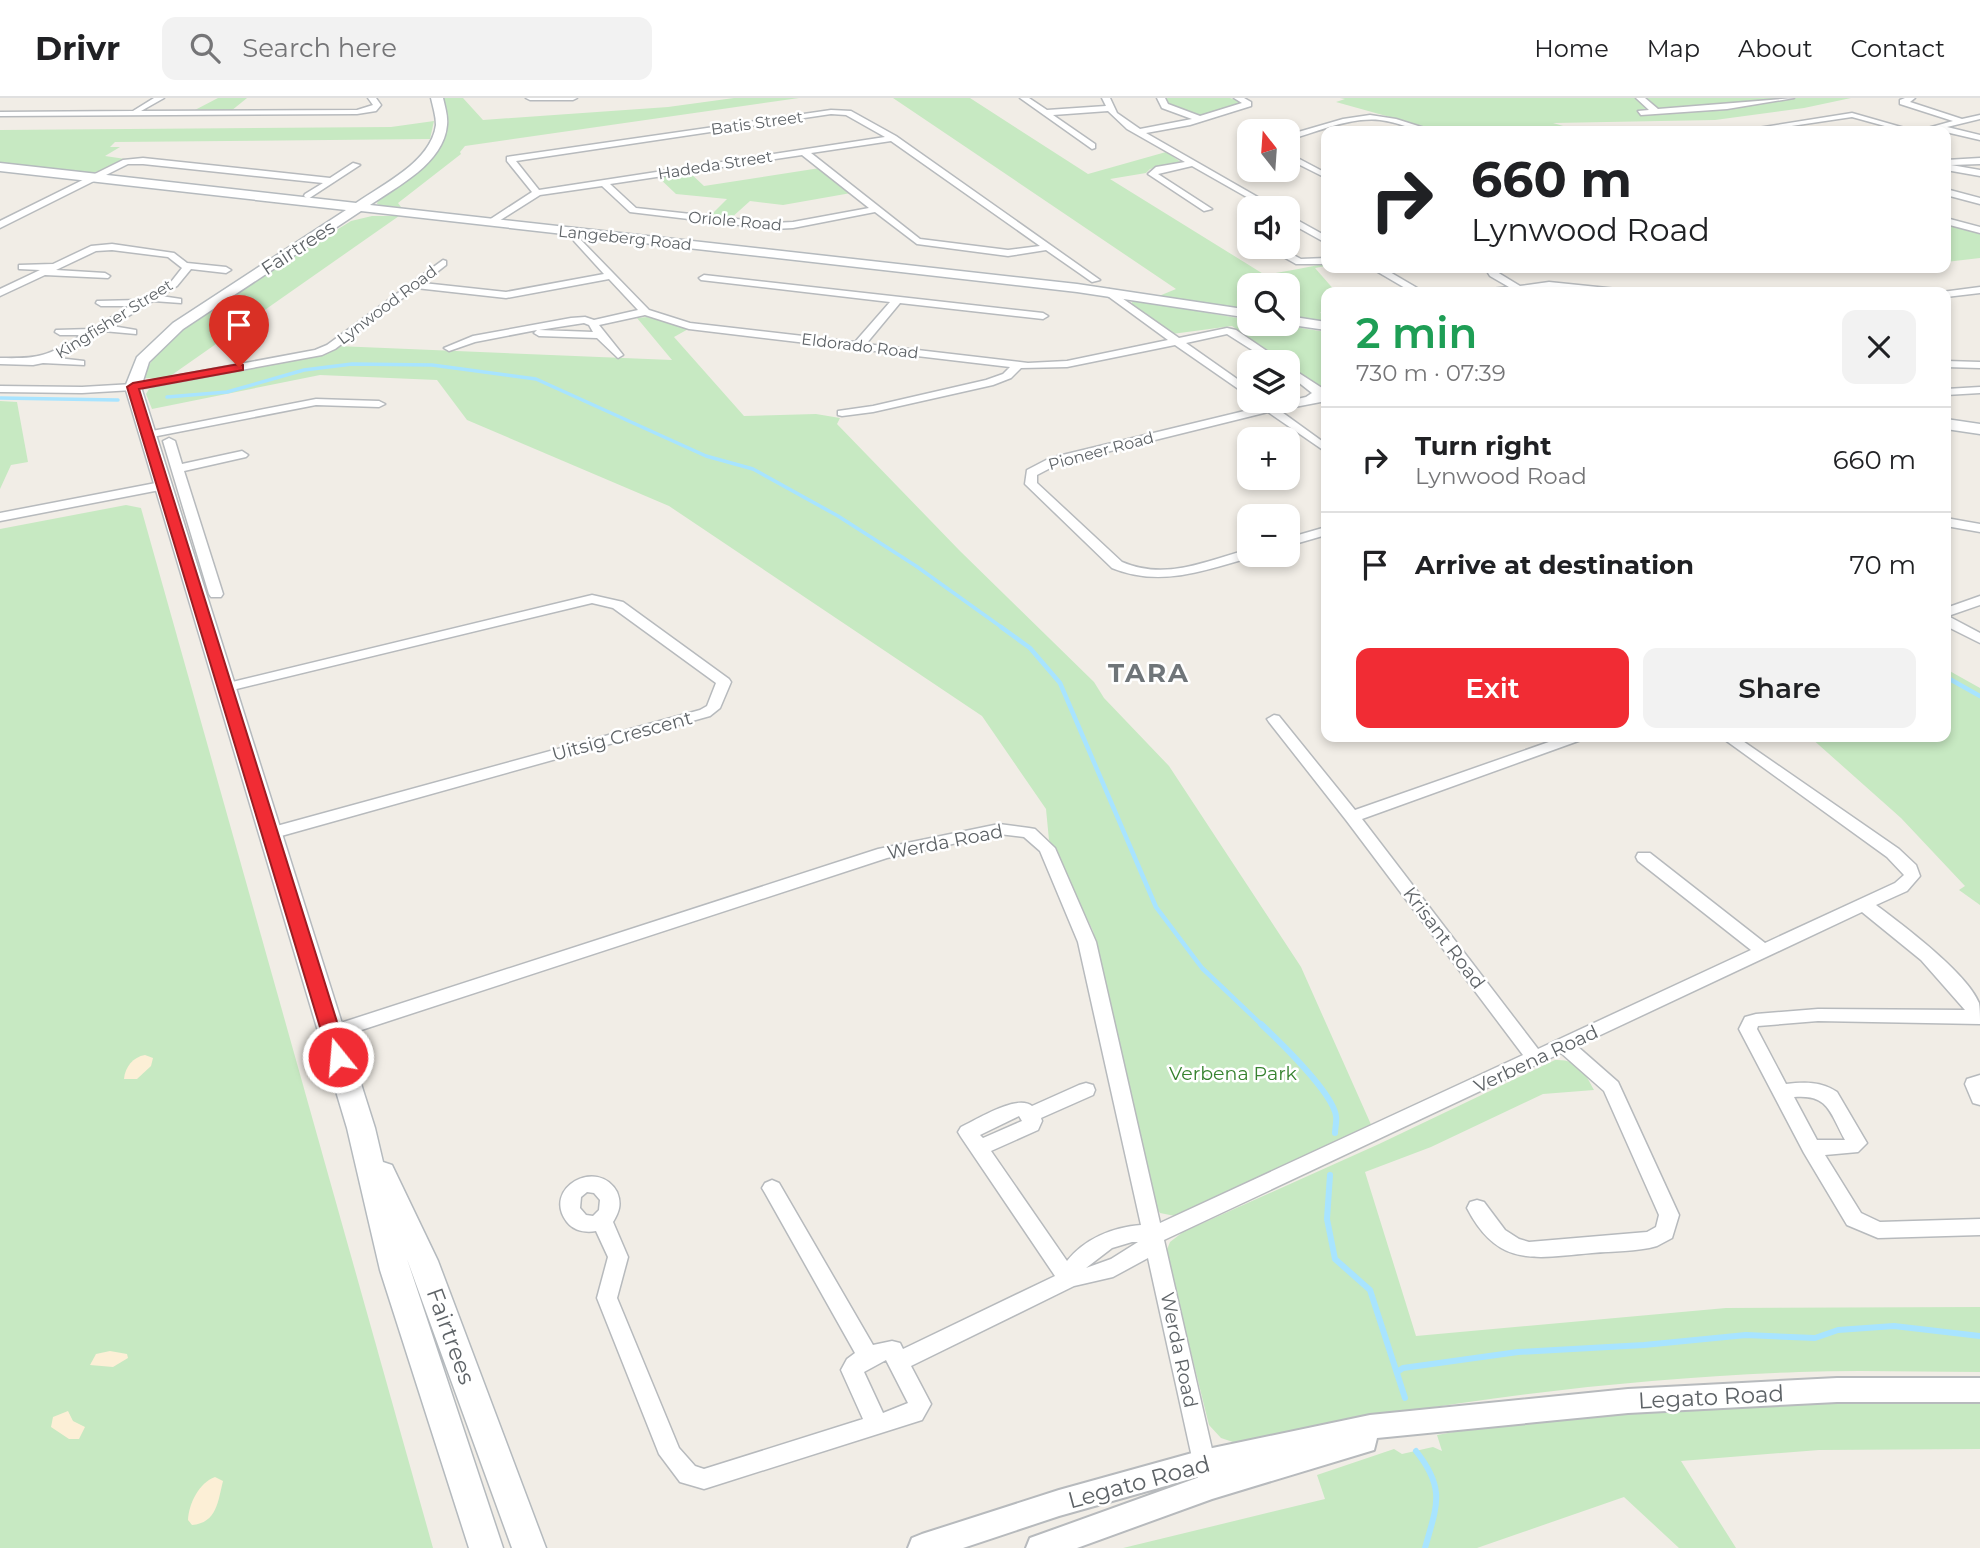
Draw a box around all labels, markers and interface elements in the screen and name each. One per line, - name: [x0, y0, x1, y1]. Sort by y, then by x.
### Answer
- search box: [162, 17, 652, 80]
- text: Drivr: [35, 28, 120, 68]
- icon: search: [186, 29, 224, 67]
- text: Search here: [242, 32, 397, 64]
- text: Home: [1534, 34, 1609, 63]
- text: Map: [1647, 34, 1700, 63]
- text: About: [1738, 34, 1812, 63]
- text: Contact: [1850, 34, 1945, 63]
- street label: Batis Street: [710, 107, 805, 139]
- north arrow: [1237, 119, 1300, 182]
- map controls: [1237, 119, 1300, 567]
- street label: Hadeda Street: [656, 146, 774, 183]
- text: 660 m: [1471, 150, 1632, 209]
- icon: right: [1356, 154, 1447, 245]
- button: sound: [1237, 196, 1300, 259]
- street label: Oriole Road: [687, 207, 783, 235]
- text: Lynwood Road: [1471, 210, 1710, 249]
- street label: Fairtrees: [257, 216, 339, 280]
- street label: Langeberg Road: [557, 222, 693, 254]
- street label: Lynwood Road: [334, 261, 440, 349]
- button: search: [1237, 273, 1300, 336]
- street label: Kingfisher Street: [52, 275, 176, 363]
- pin: [209, 295, 269, 367]
- icon: arrive: [220, 306, 258, 344]
- text: 2 min: [1356, 307, 1477, 359]
- button: close: [1842, 310, 1916, 384]
- street label: Eldorado Road: [800, 329, 920, 363]
- button: layers: [1237, 350, 1300, 413]
- text: 730 m · 07:39: [1356, 359, 1506, 387]
- button: +: [1237, 427, 1300, 490]
- street label: Pioneer Road: [1046, 428, 1156, 474]
- text: Turn right: [1415, 430, 1551, 462]
- icon: right: [1356, 441, 1394, 479]
- text: 660 m: [1833, 444, 1916, 476]
- text: Lynwood Road: [1415, 462, 1587, 490]
- button: −: [1237, 504, 1300, 567]
- icon: arrive: [1356, 546, 1394, 584]
- text: Arrive at destination: [1415, 549, 1694, 581]
- text: 70 m: [1850, 549, 1916, 581]
- button: Exit: [1356, 648, 1629, 728]
- button: Share: [1643, 648, 1916, 728]
- district label: TARA: [1108, 657, 1190, 689]
- street label: Uitsig Crescent: [549, 706, 695, 766]
- street label: Werda Road: [885, 819, 1005, 865]
- street label: Krisant Road: [1398, 883, 1490, 993]
- position arrow: [301, 1020, 375, 1094]
- street label: Verbena Road: [1470, 1020, 1602, 1098]
- park label: Verbena Park: [1169, 1062, 1298, 1085]
- street label: Fairtrees: [421, 1284, 481, 1388]
- street label: Werda Road: [1156, 1290, 1202, 1410]
- street label: Legato Road: [1637, 1379, 1785, 1415]
- street label: Legato Road: [1065, 1450, 1213, 1514]

